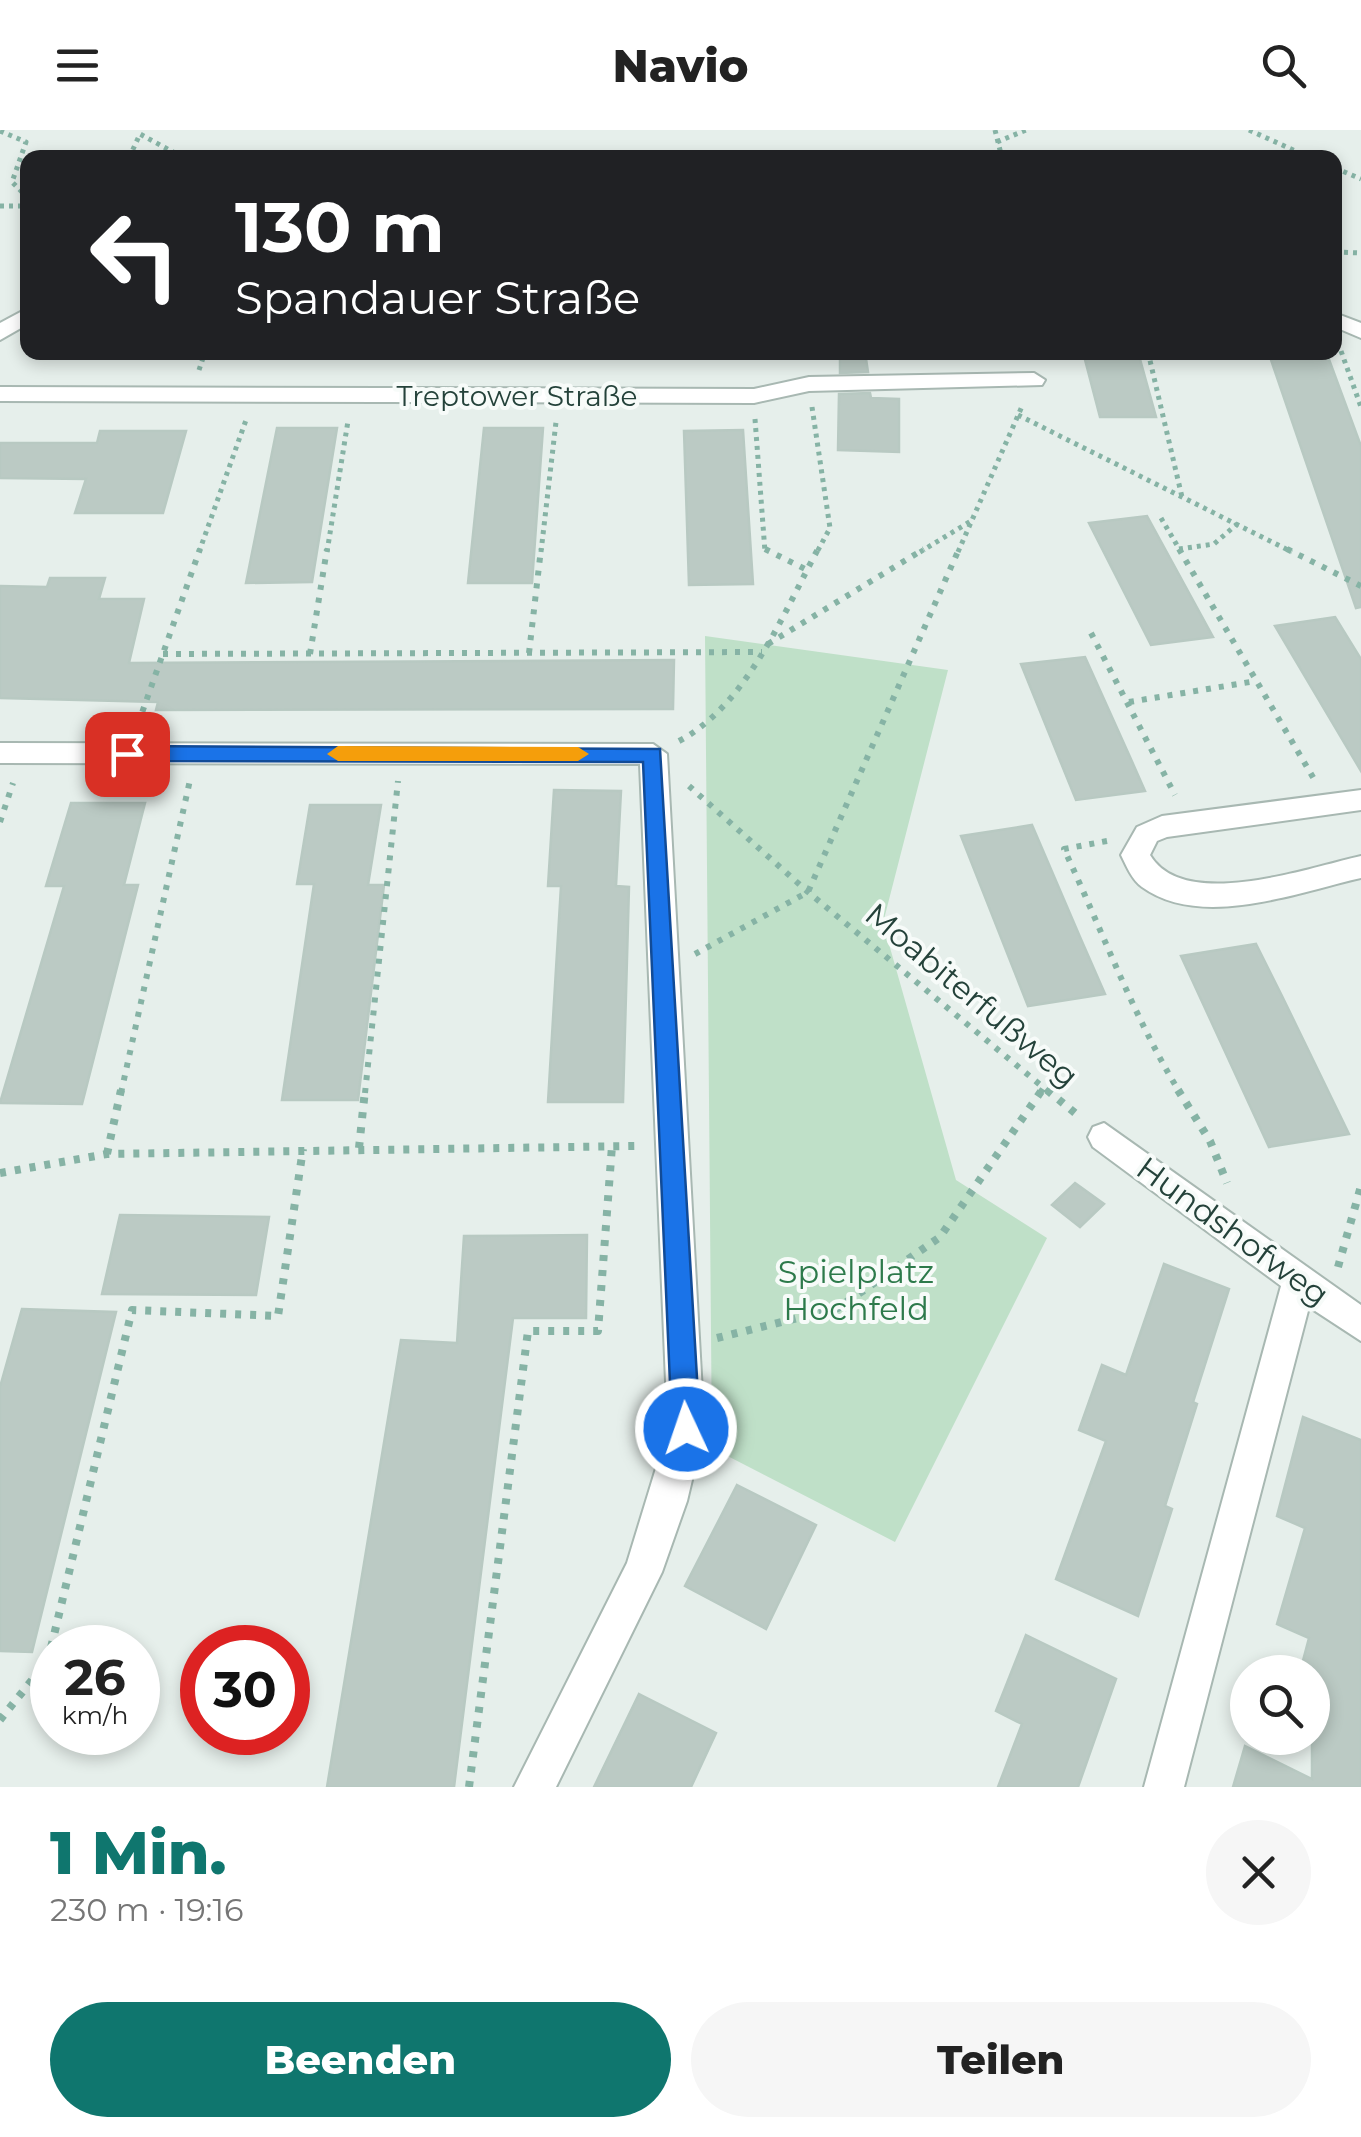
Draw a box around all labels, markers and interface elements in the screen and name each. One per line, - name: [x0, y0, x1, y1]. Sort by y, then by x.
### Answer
- icon: menu: [50, 38, 105, 93]
- text: Navio: [612, 38, 749, 93]
- icon: search: [1256, 38, 1311, 93]
- text: 130 m: [235, 184, 445, 270]
- icon: left: [70, 190, 200, 320]
- text: Spandauer Straße: [235, 270, 640, 325]
- street label: Treptower Straße: [397, 379, 637, 413]
- pin: [85, 712, 170, 797]
- icon: arrive: [100, 727, 155, 782]
- street label: Moabiterfußweg: [858, 895, 1086, 1095]
- street label: Hundshofweg: [1129, 1148, 1337, 1314]
- park label: Spielplatz Hochfeld: [778, 1252, 934, 1328]
- position arrow: [634, 1377, 738, 1481]
- speed limit sign: 30: [180, 1625, 310, 1755]
- text: 26: [64, 1647, 126, 1708]
- map controls: [1230, 1655, 1330, 1755]
- button: search: [1230, 1655, 1330, 1755]
- text: km/h: [62, 1700, 128, 1730]
- text: 1 Min.: [50, 1816, 227, 1889]
- button: close: [1206, 1820, 1311, 1925]
- text: 230 m · 19:16: [50, 1890, 243, 1929]
- button: Beenden: [50, 2002, 671, 2117]
- button: Teilen: [691, 2002, 1311, 2117]

